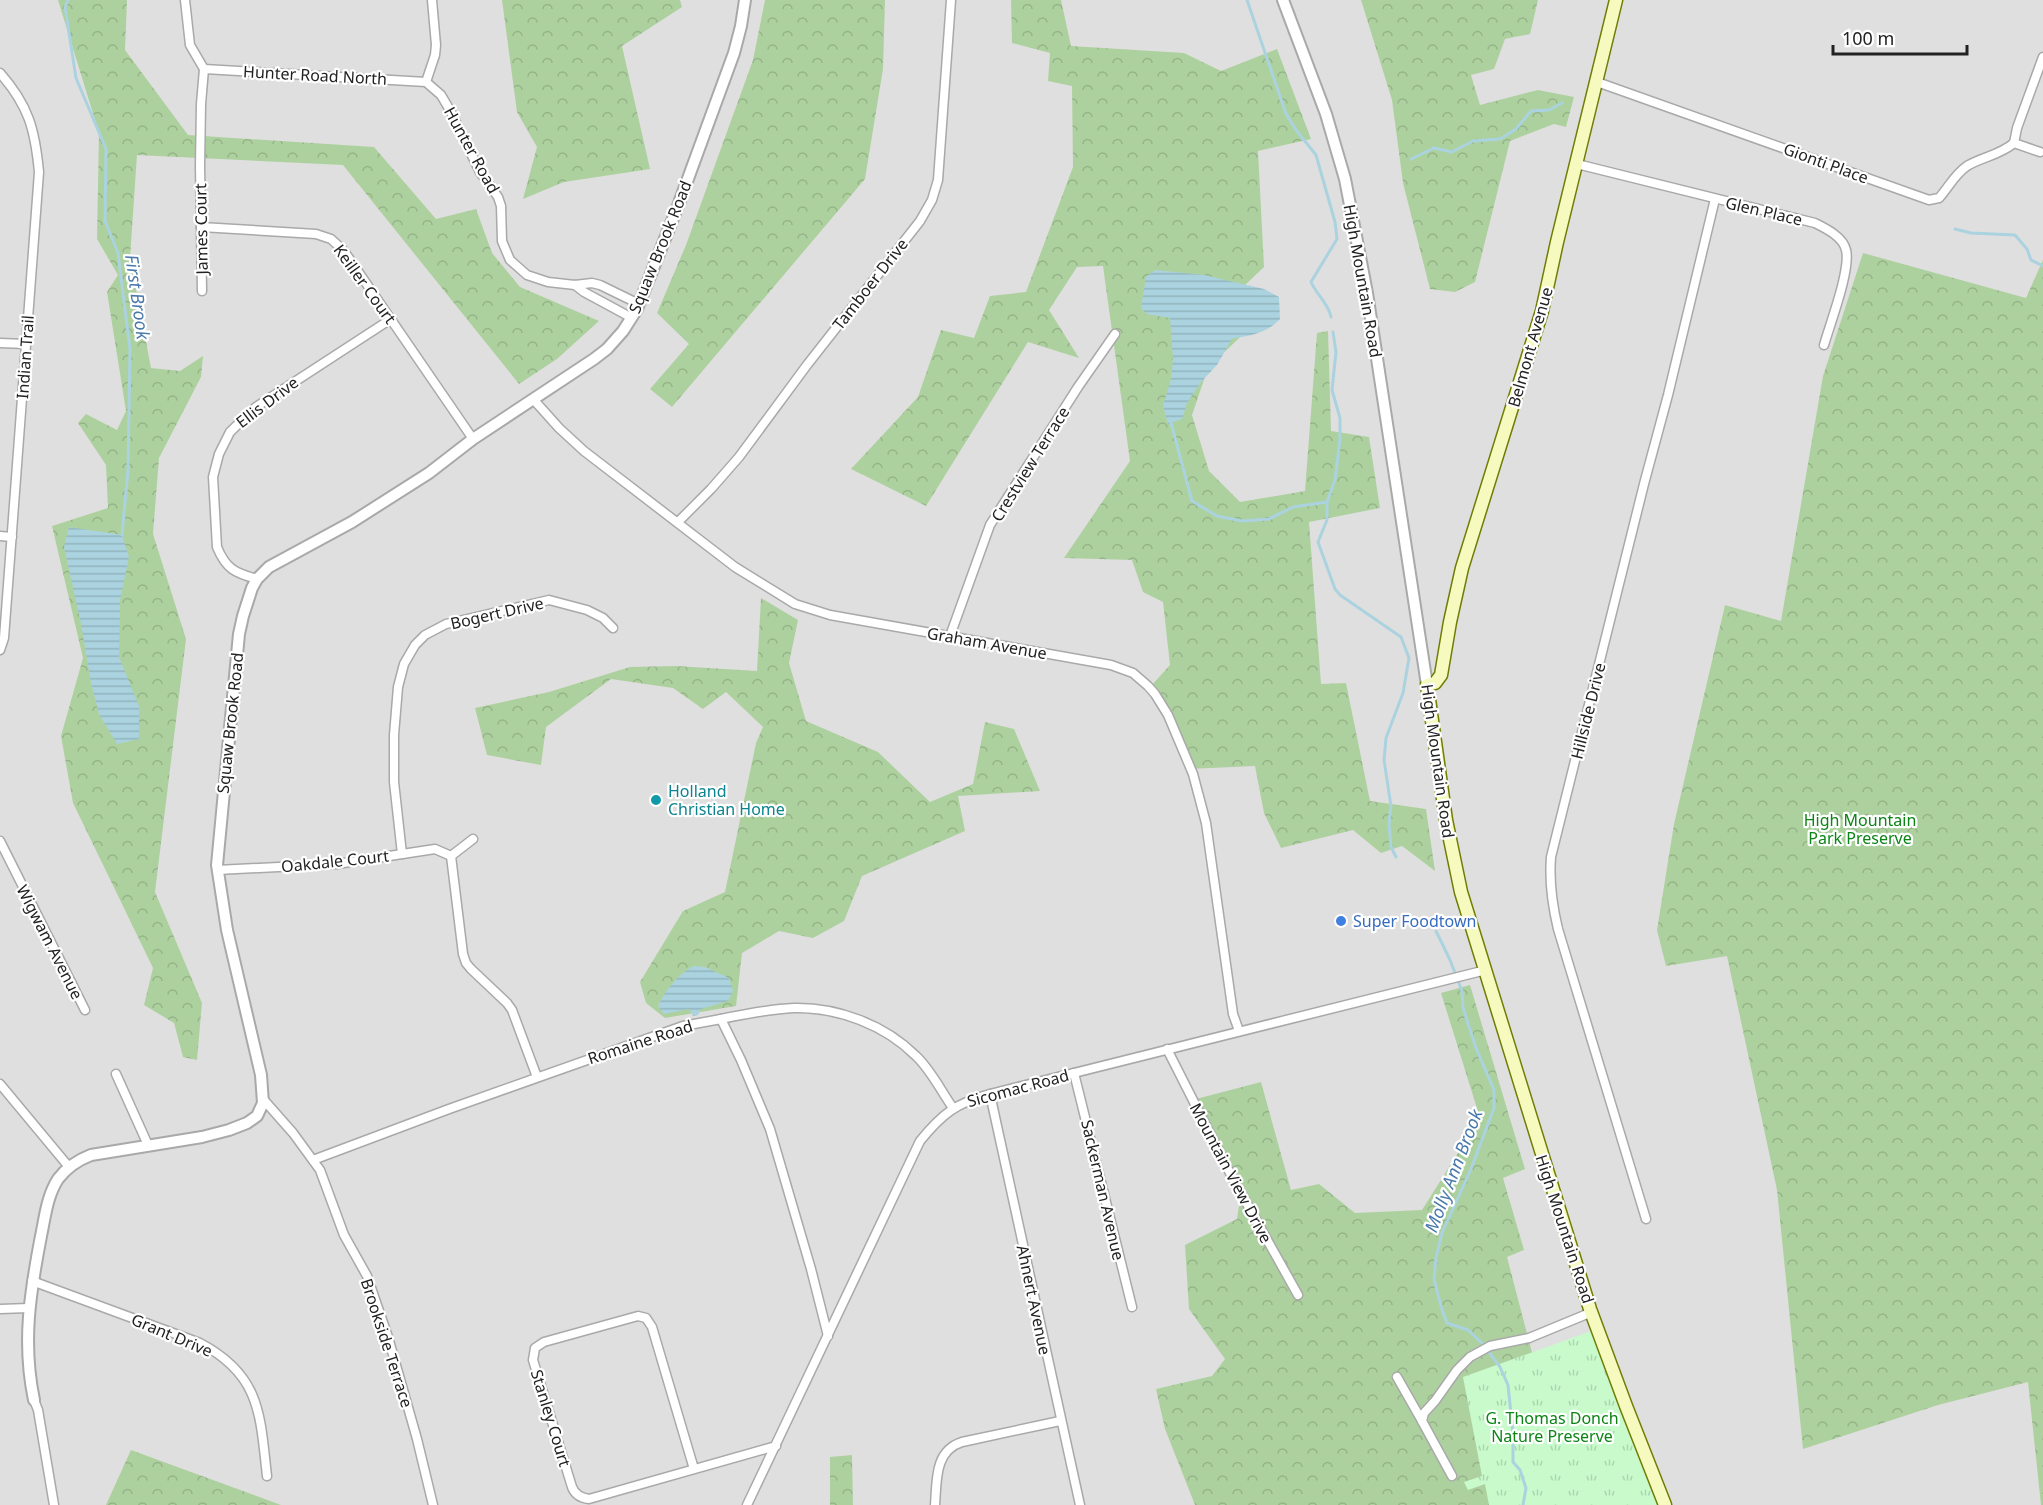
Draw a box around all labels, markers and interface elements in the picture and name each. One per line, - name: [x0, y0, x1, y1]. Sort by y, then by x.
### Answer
- scale bar: [1833, 18, 1966, 56]
- text: 100 m: [1842, 26, 1894, 50]
- street label: Hunter Road North: [243, 60, 387, 90]
- street label: Hunter Road: [439, 103, 505, 197]
- street label: Gionti Place: [1780, 137, 1872, 189]
- street label: Squaw Brook Road: [623, 177, 697, 317]
- street label: James Court: [189, 183, 213, 277]
- street label: Glen Place: [1723, 191, 1805, 231]
- street label: High Mountain Road: [1339, 203, 1387, 359]
- street label: Tamboer Drive: [827, 234, 913, 334]
- street label: Keiller Court: [329, 240, 401, 328]
- water label: First Brook: [120, 253, 156, 342]
- street label: Belmont Avenue: [1502, 284, 1558, 410]
- street label: Indian Trail: [11, 314, 39, 400]
- street label: Ellis Drive: [231, 371, 303, 433]
- street label: Crestview Terrace: [986, 402, 1074, 526]
- street label: Bogert Drive: [448, 592, 546, 634]
- street label: Graham Avenue: [925, 622, 1049, 664]
- street label: Squaw Brook Road: [212, 652, 248, 794]
- street label: Hillside Drive: [1565, 660, 1611, 762]
- street label: High Mountain Road: [1416, 683, 1460, 839]
- place label: Holland Christian Home: [668, 780, 785, 820]
- marker: Holland Christian Home: [649, 793, 663, 807]
- park label: High Mountain Park Preserve: [1804, 809, 1916, 849]
- street label: Oakdale Court: [280, 844, 390, 878]
- street label: Wigwam Avenue: [12, 881, 88, 1003]
- place label: Super Foodtown: [1353, 910, 1476, 932]
- marker: Super Foodtown: [1334, 914, 1348, 928]
- street label: Romaine Road: [585, 1015, 695, 1069]
- street label: Sicomac Road: [965, 1064, 1071, 1112]
- street label: Mountain View Drive: [1185, 1099, 1277, 1247]
- water label: Molly Ann Brook: [1419, 1105, 1488, 1236]
- street label: Sackerman Avenue: [1076, 1117, 1130, 1263]
- street label: High Mountain Road: [1531, 1152, 1599, 1306]
- street label: Ahnert Avenue: [1012, 1243, 1056, 1357]
- street label: Brookside Terrace: [356, 1276, 418, 1410]
- street label: Grant Drive: [128, 1308, 216, 1362]
- street label: Stanley Court: [526, 1367, 576, 1470]
- park label: G. Thomas Donch Nature Preserve: [1485, 1407, 1619, 1447]

